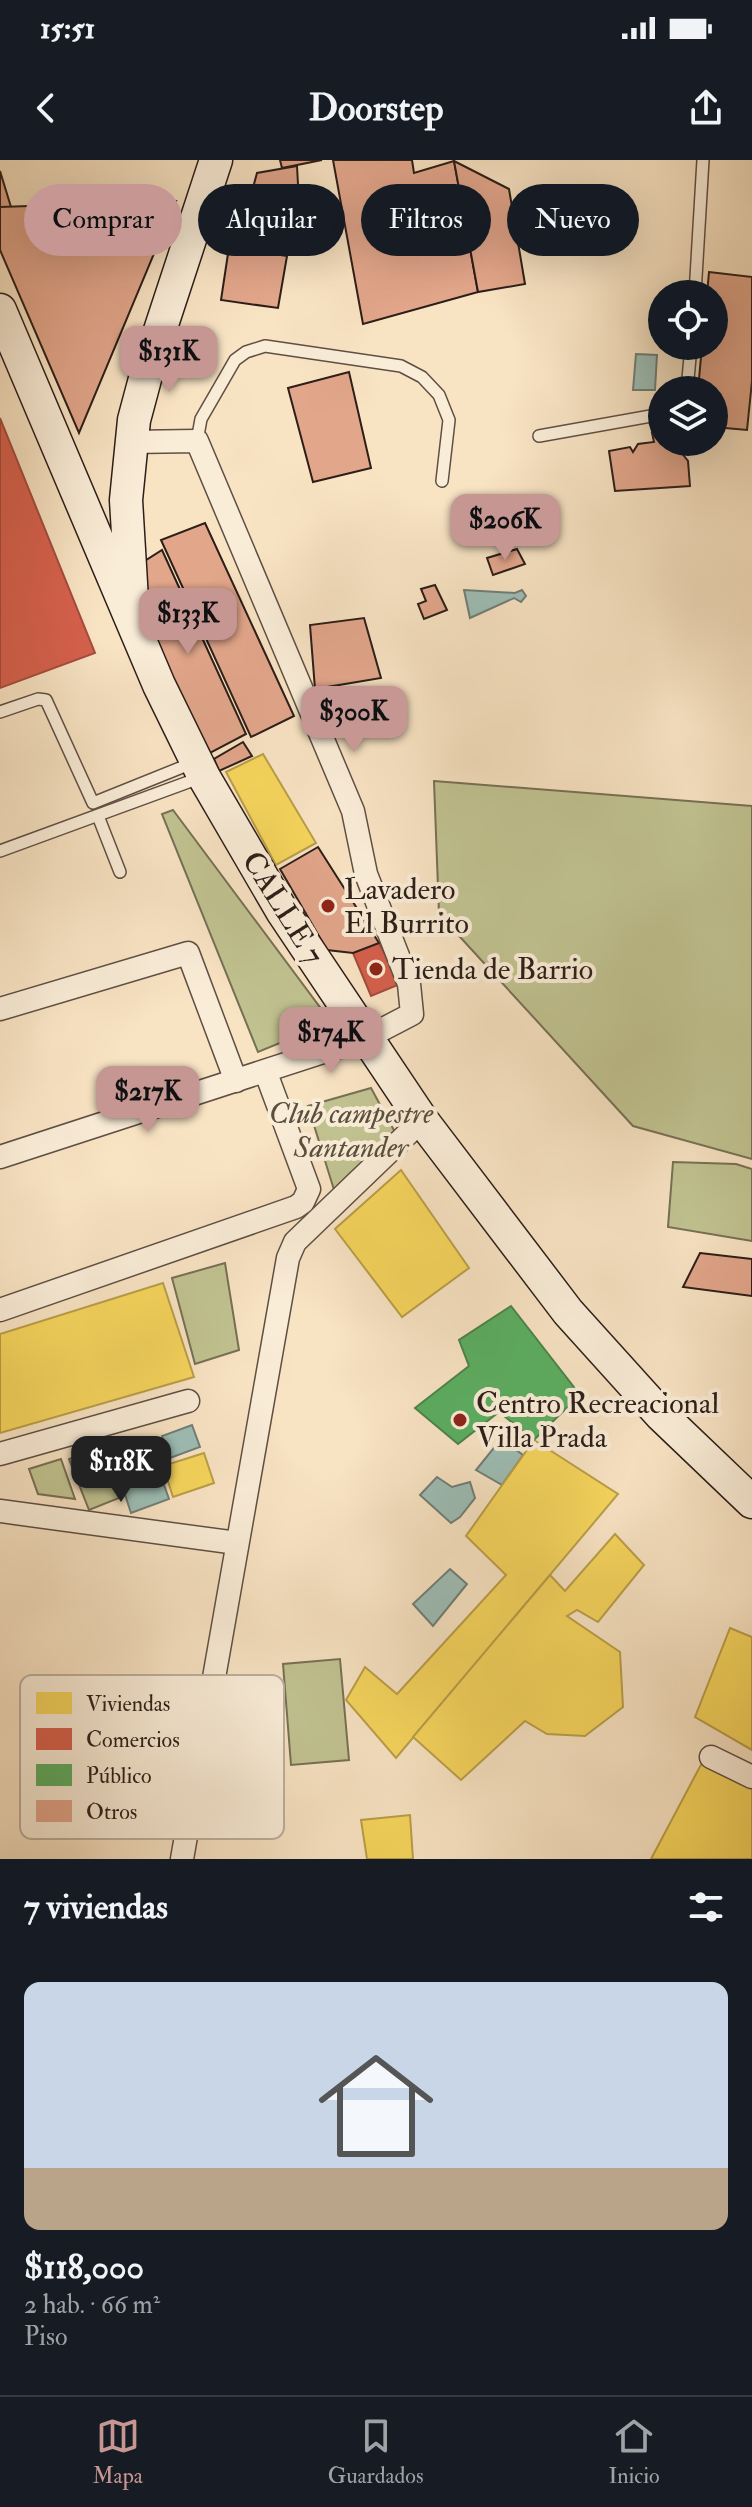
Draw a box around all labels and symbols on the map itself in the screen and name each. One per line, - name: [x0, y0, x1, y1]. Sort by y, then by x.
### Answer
- pin: $131K: [113, 326, 225, 394]
- pin: $206K: [449, 494, 561, 562]
- pin: $133K: [132, 588, 244, 656]
- pin: $300K: [298, 686, 410, 754]
- street label: CALLE 7: [234, 845, 332, 972]
- place label: Lavadero El Burrito: [344, 871, 469, 942]
- marker: Lavadero El Burrito: [319, 897, 337, 915]
- place label: Tienda de Barrio: [392, 951, 593, 988]
- marker: Tienda de Barrio: [367, 960, 385, 978]
- pin: $174K: [275, 1007, 387, 1075]
- pin: $217K: [92, 1066, 204, 1134]
- park label: Club campestre Santander: [269, 1095, 434, 1166]
- place label: Centro Recreacional Villa Prada: [476, 1385, 719, 1456]
- marker: Centro Recreacional Villa Prada: [451, 1411, 469, 1429]
- pin: $118K: [65, 1436, 177, 1504]
- legend: [20, 1675, 284, 1839]
- text: Viviendas: [86, 1690, 170, 1718]
- text: Comercios: [86, 1726, 180, 1754]
- text: Público: [86, 1762, 152, 1790]
- text: Otros: [86, 1798, 137, 1826]

